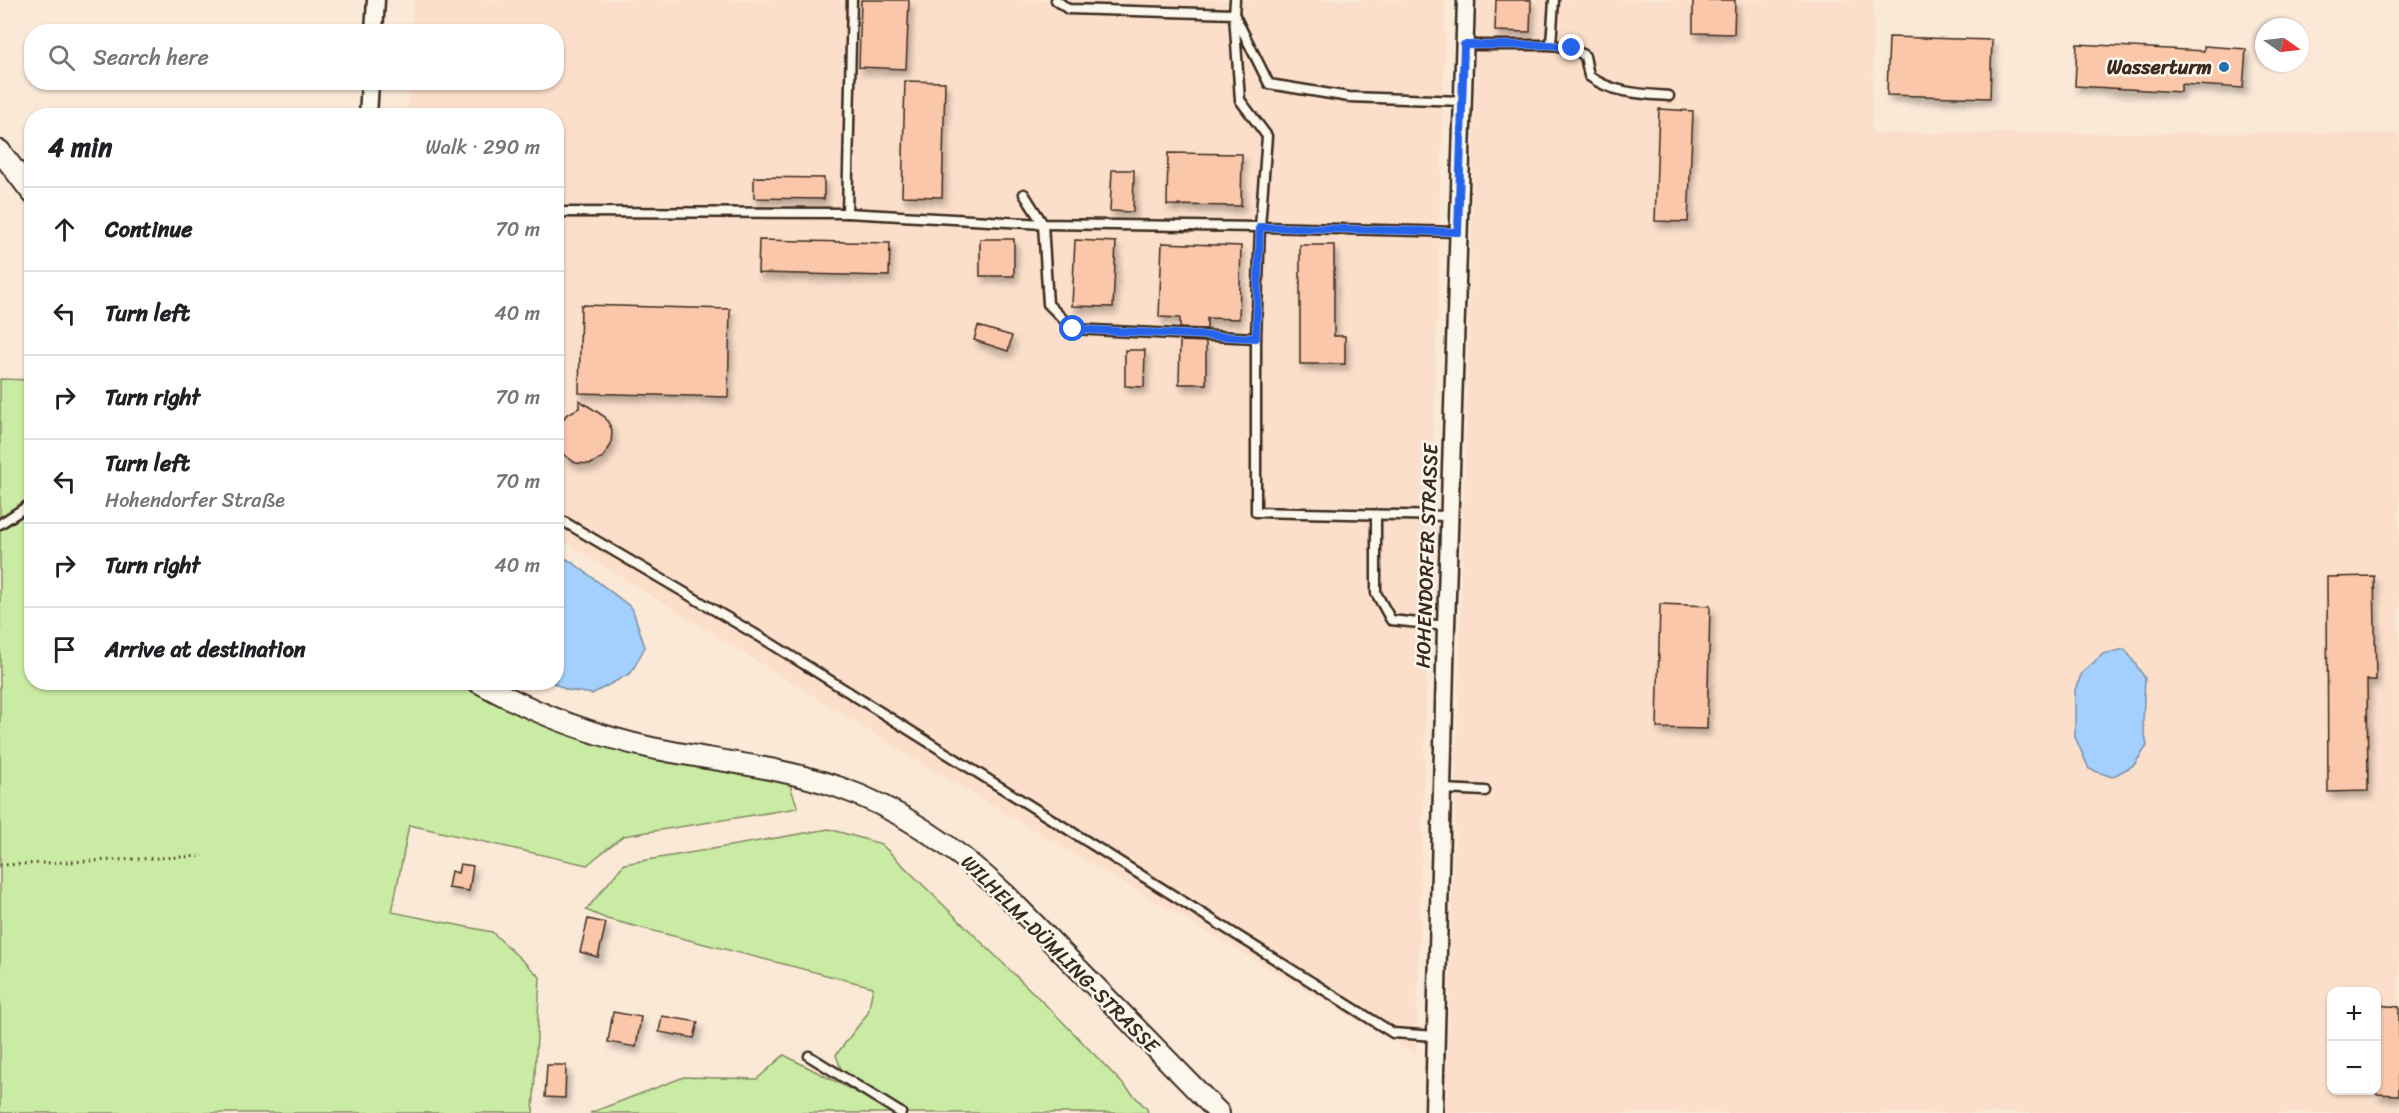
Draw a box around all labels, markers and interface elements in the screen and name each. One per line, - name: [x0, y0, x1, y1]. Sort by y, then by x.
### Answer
- north arrow: [2255, 18, 2309, 72]
- search box: [24, 24, 564, 90]
- route end: [1558, 34, 1584, 60]
- text: Search here: [93, 38, 209, 77]
- icon: search: [45, 41, 78, 74]
- place label: Wasserturm: [2107, 50, 2212, 85]
- marker: Wasserturm: [2217, 60, 2231, 74]
- text: 4 min: [48, 124, 112, 170]
- text: Walk · 290 m: [425, 130, 540, 165]
- text: Continue: [105, 210, 193, 249]
- text: 70 m: [495, 212, 540, 247]
- icon: ahead: [48, 213, 81, 246]
- text: Turn left: [105, 294, 190, 333]
- text: 40 m: [494, 296, 540, 331]
- icon: left: [48, 297, 81, 330]
- route start: [1059, 315, 1085, 341]
- text: Turn right: [105, 378, 200, 417]
- text: 70 m: [495, 380, 540, 415]
- icon: right: [48, 381, 81, 414]
- street label: HOHENDORFER STRASSE: [1406, 441, 1448, 669]
- text: Turn left: [105, 444, 190, 483]
- text: 70 m: [495, 464, 540, 499]
- icon: left: [48, 465, 81, 498]
- text: Hohendorfer Straße: [105, 483, 285, 518]
- text: Turn right: [105, 546, 200, 585]
- text: 40 m: [494, 548, 540, 583]
- icon: right: [48, 549, 81, 582]
- text: Arrive at destination: [105, 630, 306, 669]
- icon: arrive: [48, 633, 81, 666]
- street label: WILHELM-DÜMLING-STRASSE: [952, 846, 1169, 1063]
- map controls: [2327, 987, 2381, 1095]
- button: +: [2327, 987, 2381, 1041]
- button: −: [2327, 1041, 2381, 1095]

